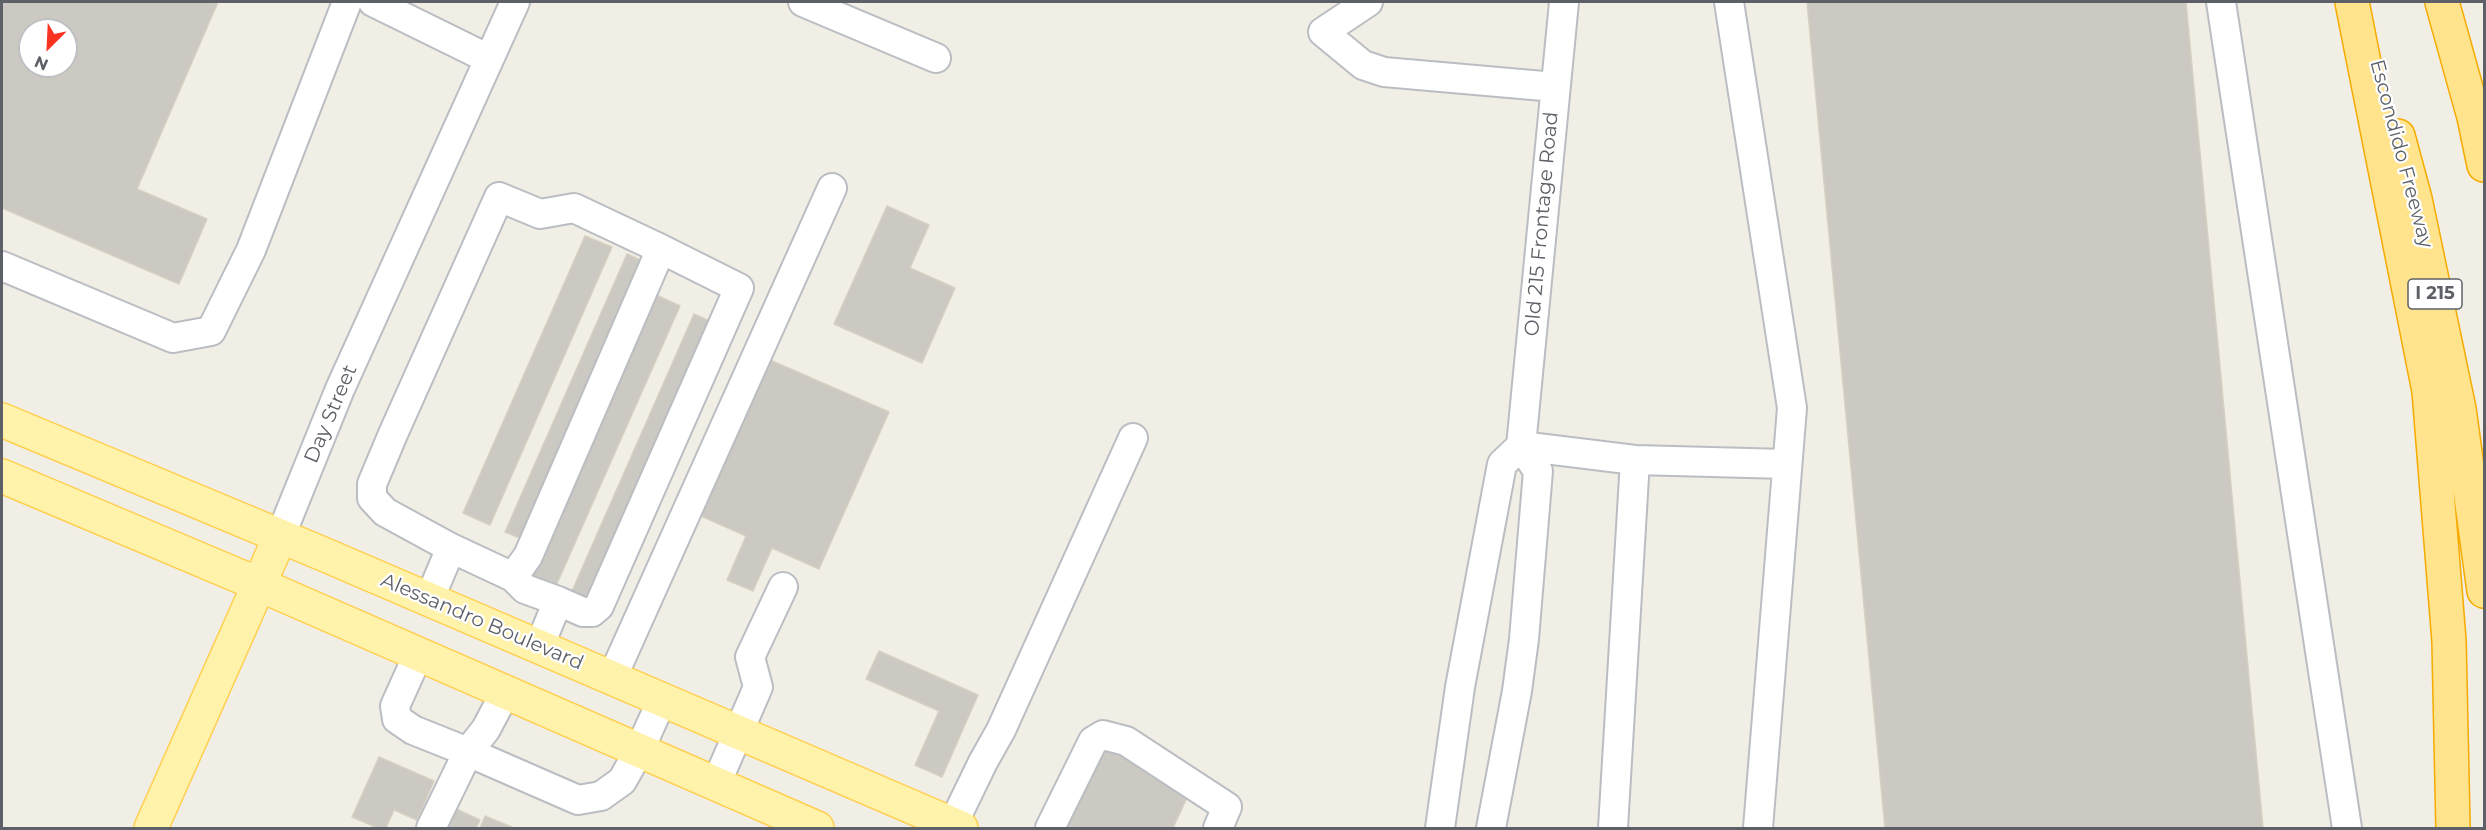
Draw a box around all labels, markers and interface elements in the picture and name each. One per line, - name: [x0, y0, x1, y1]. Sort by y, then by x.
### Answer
- north arrow: [18, 18, 78, 78]
- text: N: [32, 52, 51, 74]
- street label: Escondido Freeway: [2364, 57, 2438, 251]
- street label: Old 215 Frontage Road: [1520, 111, 1564, 337]
- road number: I 215: [2408, 279, 2462, 309]
- street label: Day Street: [300, 361, 362, 467]
- street label: Alessandro Boulevard: [377, 568, 587, 676]

